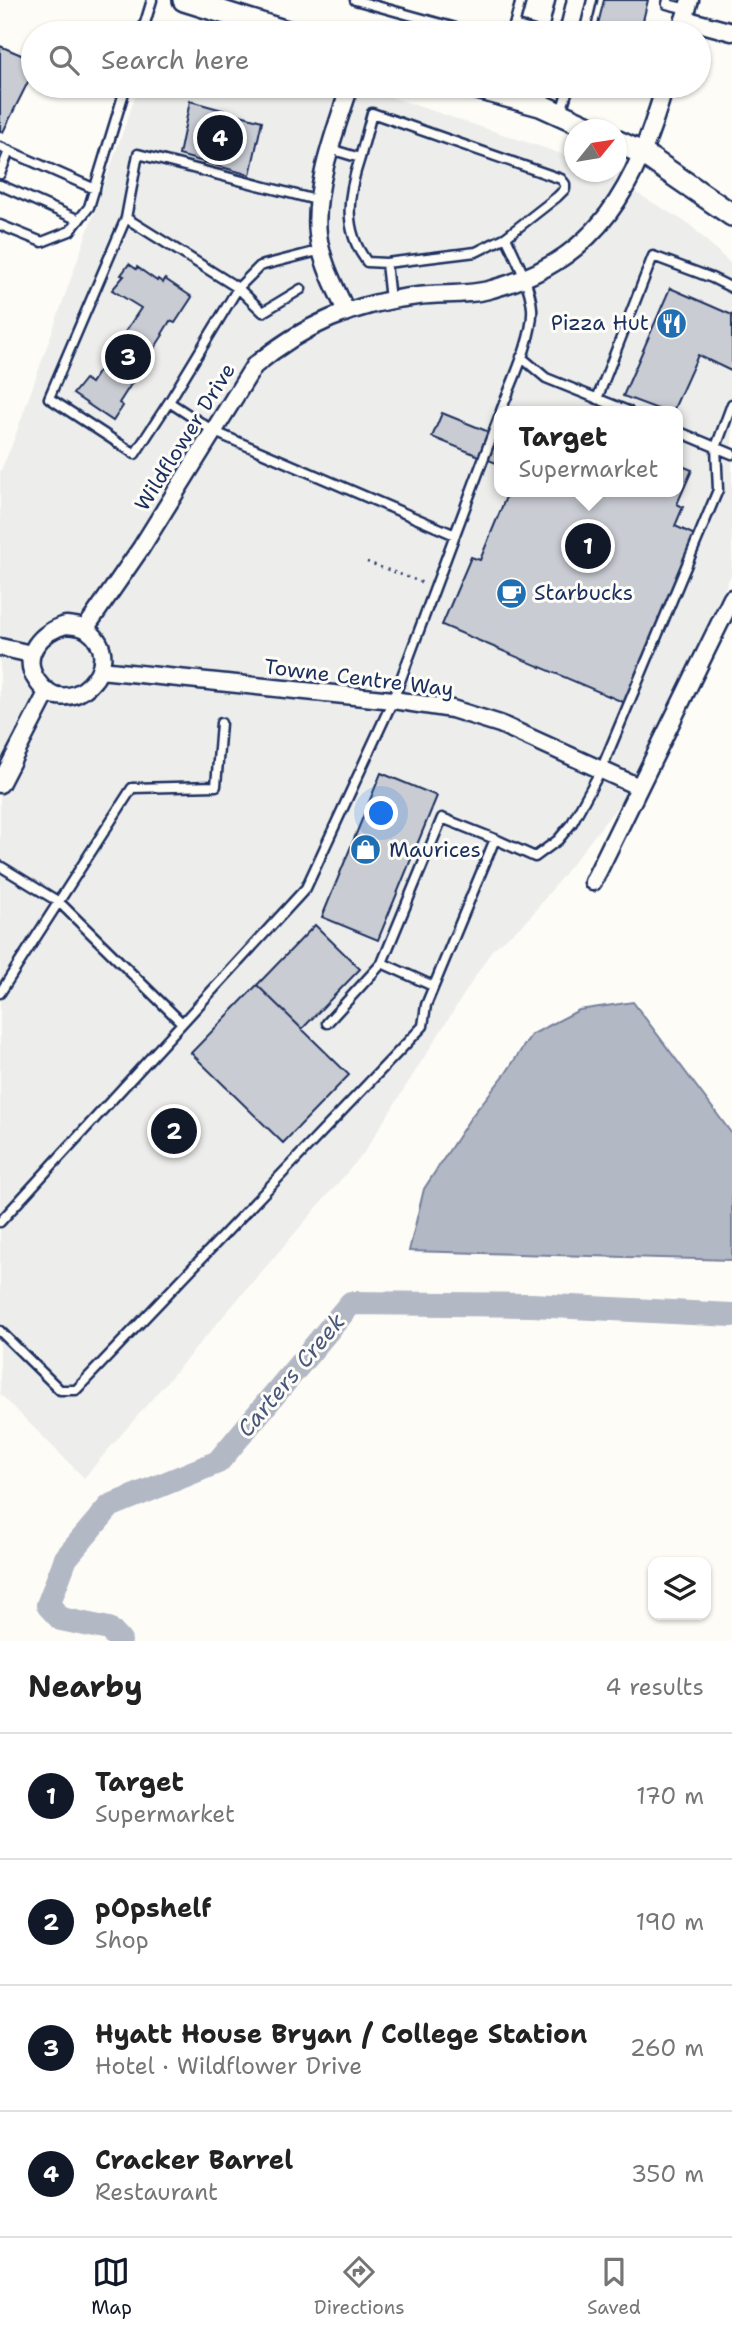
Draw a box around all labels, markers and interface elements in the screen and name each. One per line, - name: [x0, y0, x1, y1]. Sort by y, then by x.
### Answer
- search box: [21, 21, 711, 98]
- icon: search: [45, 41, 83, 79]
- text: Search here: [101, 42, 250, 77]
- pin: 4: [197, 112, 243, 164]
- north arrow: [564, 119, 627, 182]
- restaurant icon: Pizza Hut: [655, 306, 689, 340]
- place label: Pizza Hut: [551, 309, 649, 337]
- pin: 3: [105, 331, 151, 383]
- street label: Wildflower Drive: [128, 358, 242, 516]
- popup: [494, 406, 683, 497]
- text: Target: [518, 419, 607, 454]
- text: Supermarket: [518, 454, 659, 484]
- pin: 1: [565, 520, 611, 572]
- cafe icon: Starbucks: [494, 576, 528, 610]
- place label: Starbucks: [534, 579, 633, 607]
- street label: Towne Centre Way: [263, 652, 455, 704]
- your location: [364, 796, 398, 830]
- shop icon: Maurices: [349, 833, 383, 867]
- place label: Maurices: [389, 836, 481, 864]
- pin: 2: [151, 1105, 197, 1157]
- water label: Carters Creek: [230, 1307, 352, 1443]
- map controls: [648, 1557, 711, 1620]
- button: layers: [648, 1557, 711, 1620]
- text: Nearby: [28, 1666, 143, 1707]
- text: 4 results: [605, 1672, 704, 1702]
- text: Target: [95, 1764, 184, 1799]
- text: 1: [46, 1781, 56, 1811]
- text: 170 m: [636, 1781, 704, 1811]
- text: Supermarket: [95, 1799, 235, 1829]
- text: pOpshelf: [95, 1890, 212, 1925]
- text: 2: [43, 1907, 59, 1937]
- text: 190 m: [636, 1907, 704, 1937]
- text: Shop: [95, 1925, 149, 1955]
- text: Hyatt House Bryan / College Station: [95, 2016, 587, 2051]
- text: 3: [43, 2033, 59, 2063]
- text: 260 m: [630, 2033, 704, 2063]
- text: Hotel · Wildflower Drive: [95, 2051, 362, 2081]
- text: Cracker Barrel: [95, 2142, 293, 2177]
- text: 4: [43, 2159, 59, 2189]
- text: 350 m: [631, 2159, 704, 2189]
- text: Restaurant: [95, 2177, 218, 2207]
- tab: Map: [91, 2253, 132, 2320]
- tab: Directions: [314, 2253, 405, 2320]
- tab: Saved: [587, 2253, 641, 2320]

